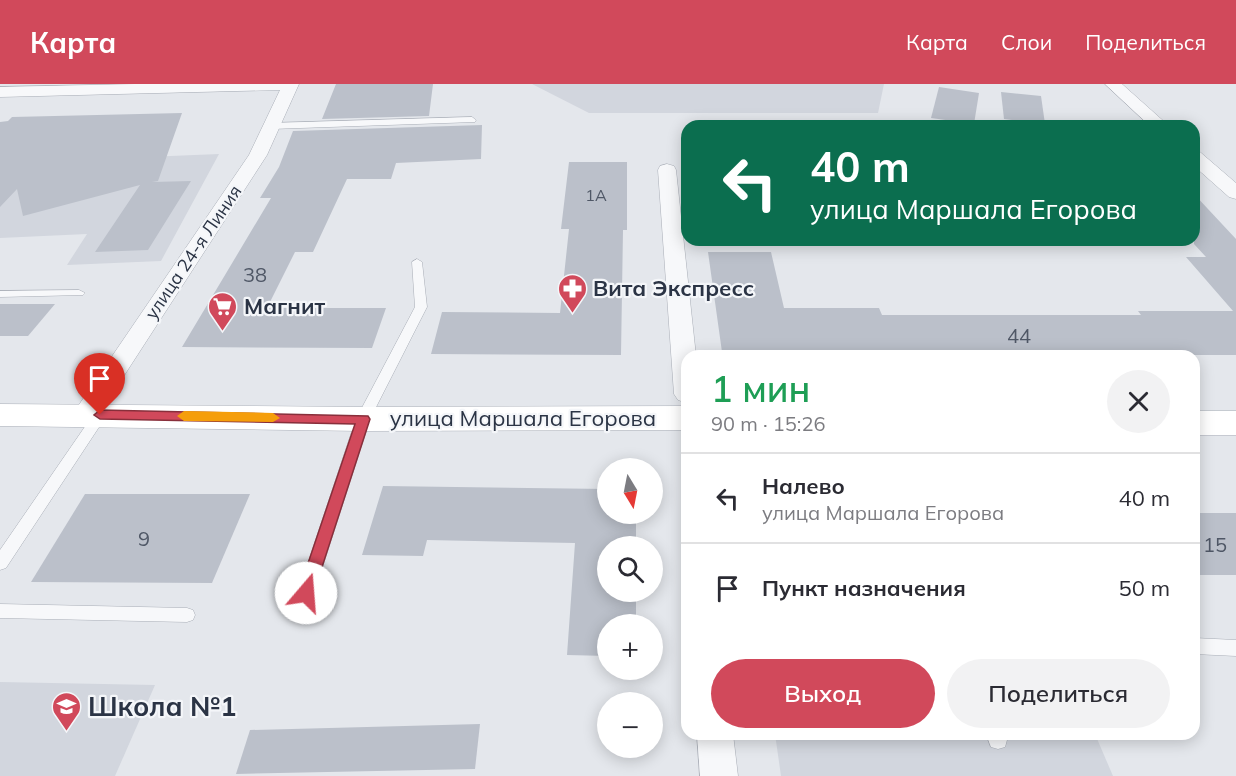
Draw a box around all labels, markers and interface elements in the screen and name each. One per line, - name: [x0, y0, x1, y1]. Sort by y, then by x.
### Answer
- text: Карта: [30, 25, 116, 60]
- text: Карта: [906, 29, 968, 55]
- text: Слои: [1001, 29, 1052, 55]
- text: Поделиться: [1085, 29, 1206, 55]
- text: 40 m: [810, 140, 910, 193]
- icon: left: [711, 144, 789, 222]
- street label: улица 24-я Линия: [140, 181, 246, 323]
- house number: 1А: [585, 185, 607, 205]
- text: улица Маршала Егорова: [810, 192, 1137, 226]
- house number: 38: [243, 262, 267, 287]
- pharmacy icon: Вита Экспресс: [556, 272, 588, 314]
- place label: Вита Экспресс: [593, 274, 754, 302]
- supermarket icon: Магнит: [207, 290, 239, 332]
- place label: Магнит: [244, 292, 325, 320]
- house number: 44: [1007, 323, 1031, 348]
- pin: [74, 353, 125, 415]
- icon: arrive: [83, 362, 116, 395]
- text: 1 мин: [711, 366, 810, 411]
- button: close: [1107, 370, 1170, 433]
- street label: улица Маршала Егорова: [390, 404, 656, 432]
- text: 90 m · 15:26: [711, 411, 825, 436]
- north arrow: [597, 458, 663, 524]
- map controls: [597, 458, 663, 758]
- text: Налево: [762, 472, 845, 500]
- icon: left: [711, 482, 744, 515]
- text: 40 m: [1119, 484, 1170, 512]
- text: улица Маршала Егорова: [762, 500, 1004, 525]
- house number: 9: [138, 526, 150, 551]
- house number: 15: [1203, 532, 1227, 557]
- button: search: [597, 536, 663, 602]
- position arrow: [274, 561, 338, 625]
- icon: arrive: [711, 572, 744, 605]
- text: Пункт назначения: [762, 574, 966, 602]
- text: 50 m: [1119, 574, 1170, 602]
- button: +: [597, 614, 663, 680]
- button: Выход: [711, 659, 935, 728]
- button: Поделиться: [947, 659, 1170, 728]
- place label: Школа №1: [88, 689, 236, 723]
- school or university icon: Школа №1: [51, 690, 83, 732]
- button: −: [597, 692, 663, 758]

